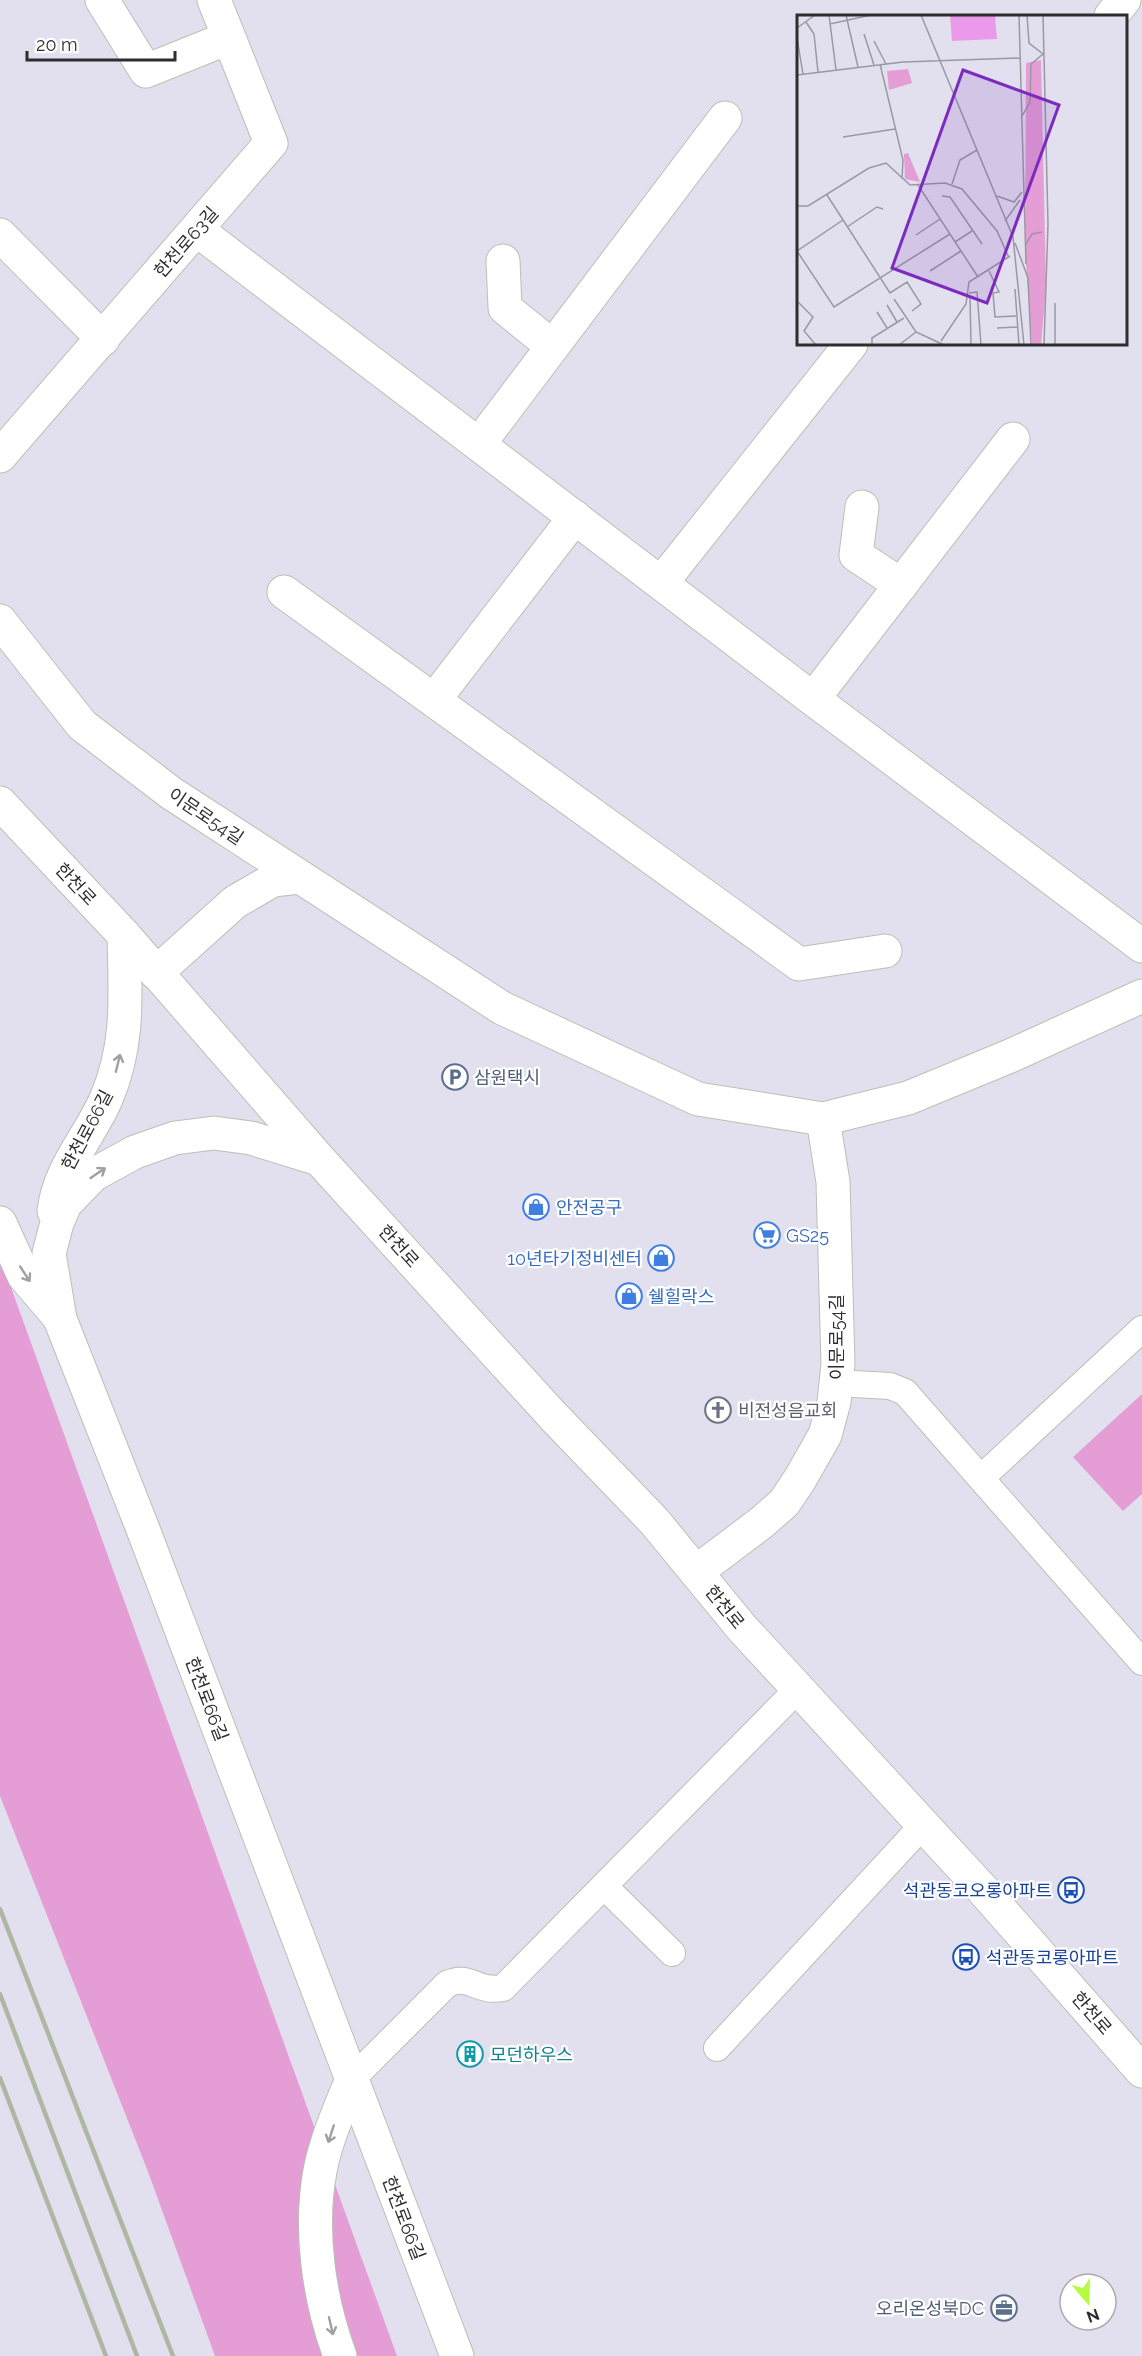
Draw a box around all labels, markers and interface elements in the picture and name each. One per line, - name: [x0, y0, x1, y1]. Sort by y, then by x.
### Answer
- inset map: [797, 15, 1127, 345]
- scale bar: [27, 24, 176, 62]
- text: 20 m: [36, 34, 78, 55]
- street label: 한천로63길: [150, 202, 222, 282]
- street label: 이문로54길: [165, 783, 247, 849]
- street label: 한천로: [51, 859, 101, 909]
- one-way arrow: [113, 1054, 125, 1073]
- parking icon: 삼원택시: [440, 1062, 470, 1092]
- place label: 삼원택시: [474, 1067, 540, 1088]
- street label: 한천로66길: [57, 1086, 117, 1174]
- one-way arrow: [89, 1167, 106, 1179]
- shop icon: 안전공구: [521, 1192, 551, 1222]
- place label: 안전공구: [556, 1197, 622, 1218]
- supermarket icon: GS25: [752, 1220, 782, 1250]
- street label: 한천로: [375, 1221, 423, 1271]
- place label: GS25: [786, 1225, 829, 1246]
- shop icon: 10년타기정비센터: [646, 1243, 676, 1273]
- place label: 10년타기정비센터: [507, 1248, 642, 1269]
- one-way arrow: [19, 1265, 31, 1282]
- shop icon: 쉘힐락스: [614, 1281, 644, 1311]
- place label: 쉘힐락스: [648, 1286, 714, 1307]
- street label: 이문로54길: [826, 1294, 847, 1380]
- church icon: 비전성음교회: [703, 1395, 733, 1425]
- place label: 비전성음교회: [738, 1400, 837, 1421]
- street label: 한천로: [701, 1581, 749, 1633]
- street label: 한천로66길: [181, 1654, 233, 1744]
- bus stop icon: 석관동코오롱아파트: [1056, 1875, 1086, 1905]
- place label: 석관동코오롱아파트: [903, 1880, 1052, 1901]
- bus stop icon: 석관동코롱아파트: [951, 1942, 981, 1972]
- place label: 석관동코롱아파트: [986, 1947, 1118, 1968]
- street label: 한천로: [1068, 1987, 1116, 2039]
- building icon: 모던하우스: [455, 2039, 485, 2069]
- place label: 모던하우스: [490, 2044, 573, 2065]
- one-way arrow: [325, 2124, 336, 2143]
- street label: 한천로66길: [378, 2173, 430, 2263]
- north arrow: [1058, 2272, 1118, 2332]
- office icon: 오리온성북DC: [989, 2293, 1019, 2323]
- place label: 오리온성북DC: [876, 2298, 984, 2319]
- text: N: [1084, 2305, 1102, 2327]
- one-way arrow: [326, 2316, 337, 2335]

